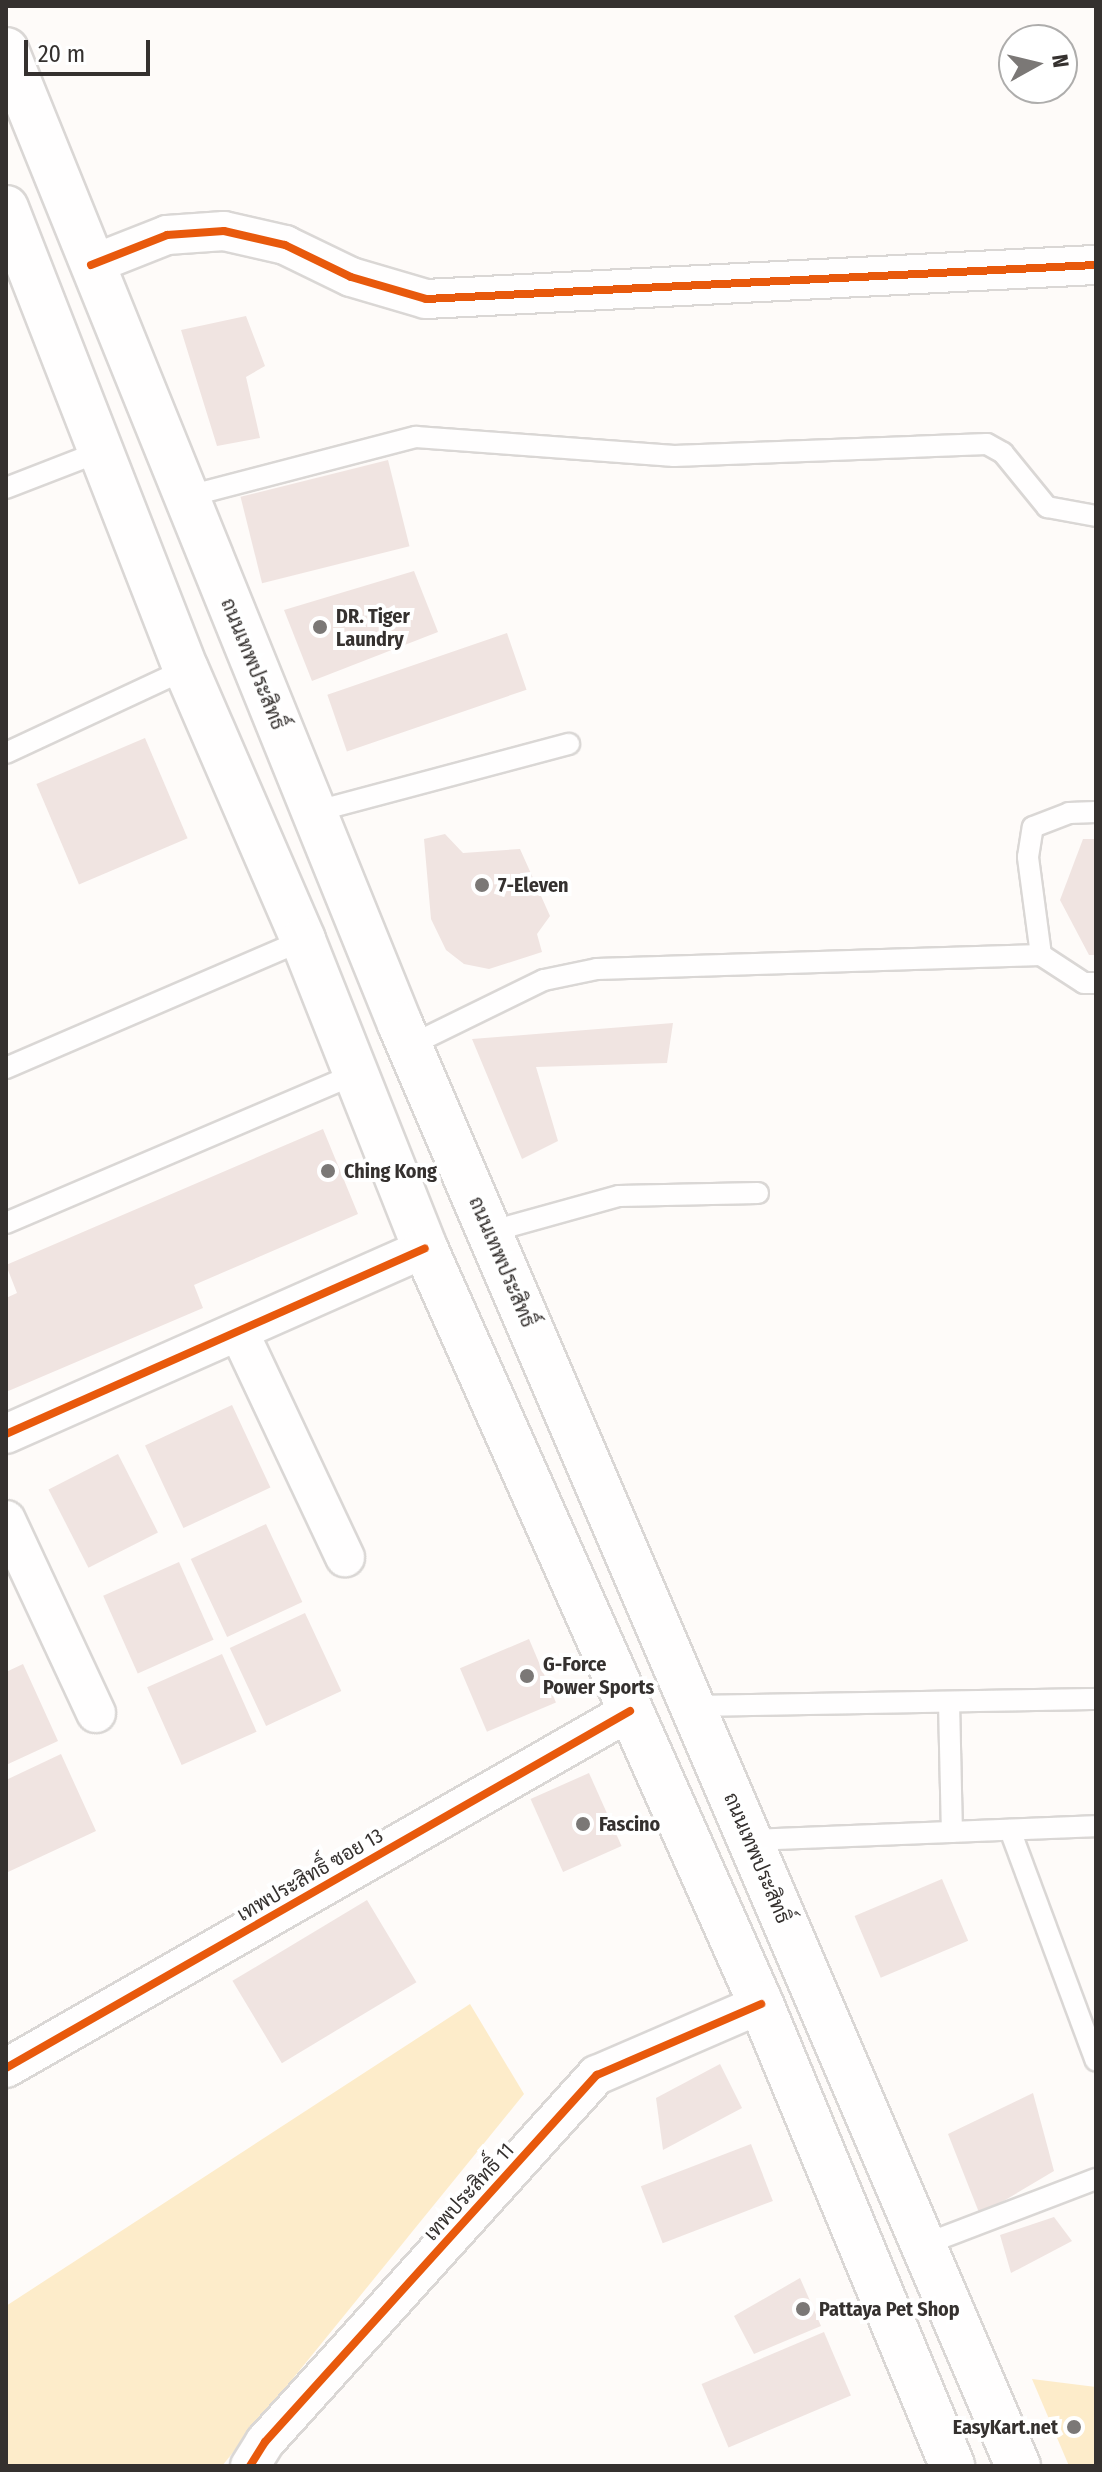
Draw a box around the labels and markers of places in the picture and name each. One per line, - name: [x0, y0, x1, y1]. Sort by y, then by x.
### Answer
- place label: DR. Tiger Laundry: [336, 604, 410, 651]
- marker: DR. Tiger Laundry: [311, 618, 329, 636]
- place label: 7-Eleven: [498, 873, 569, 897]
- marker: 7-Eleven: [473, 876, 491, 894]
- place label: Ching Kong: [344, 1159, 437, 1183]
- marker: Ching Kong: [319, 1162, 337, 1180]
- place label: G-Force Power Sports: [543, 1652, 654, 1699]
- marker: G-Force Power Sports: [518, 1667, 536, 1685]
- place label: Fascino: [599, 1812, 660, 1836]
- marker: Fascino: [574, 1815, 592, 1833]
- place label: Pattaya Pet Shop: [819, 2297, 960, 2321]
- marker: Pattaya Pet Shop: [794, 2300, 812, 2318]
- place label: EasyKart.net: [953, 2415, 1058, 2439]
- marker: EasyKart.net: [1065, 2418, 1083, 2436]

